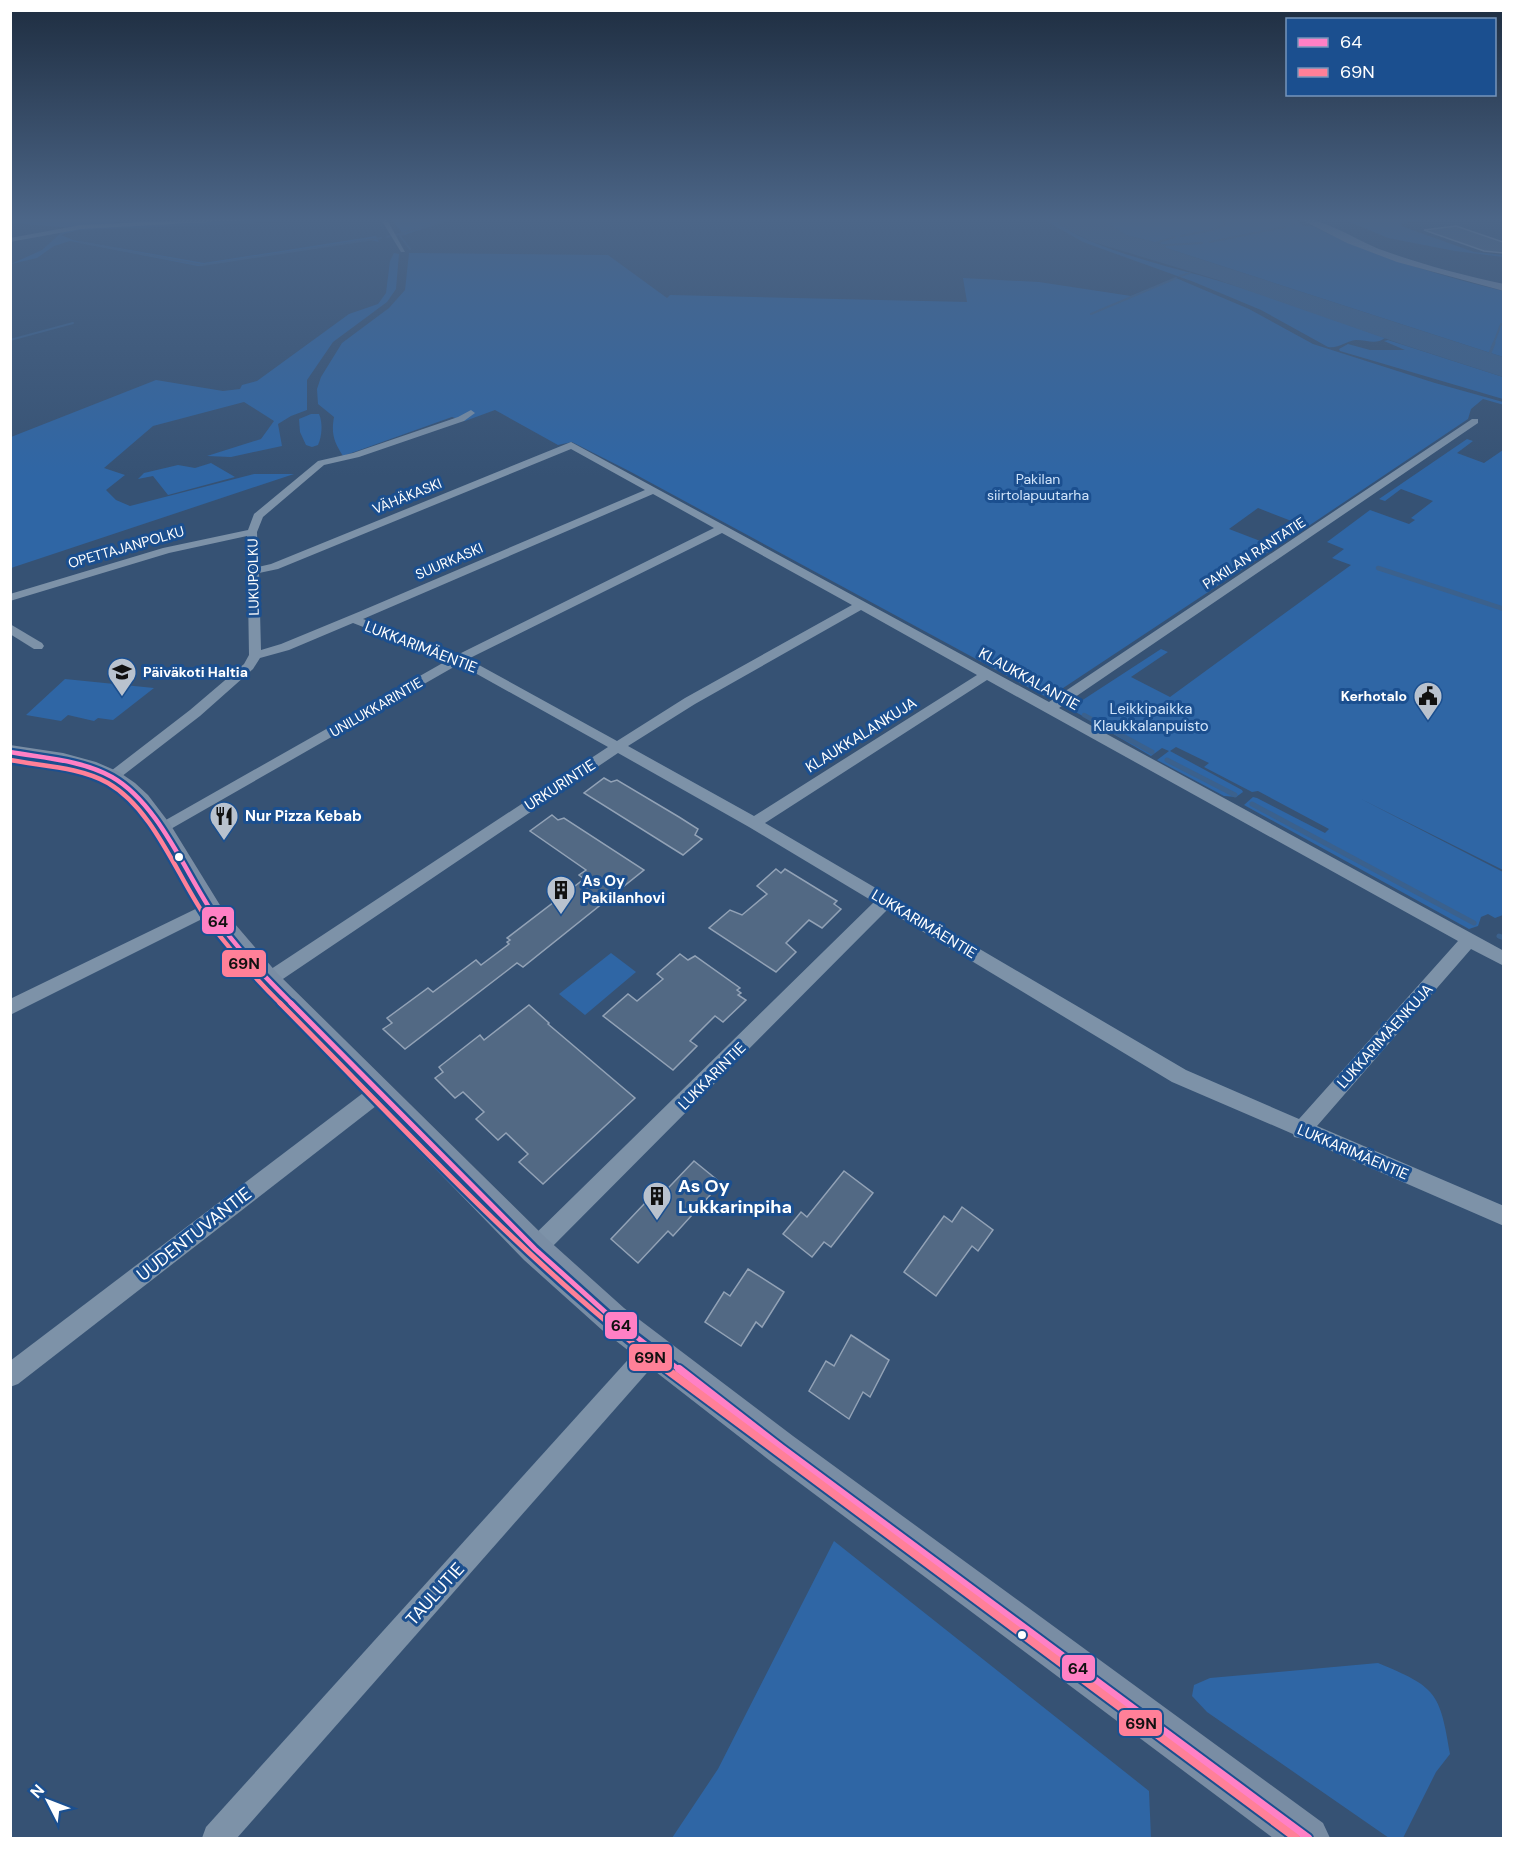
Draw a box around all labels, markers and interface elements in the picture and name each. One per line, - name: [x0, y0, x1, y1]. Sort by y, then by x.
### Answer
- legend: [1286, 18, 1496, 96]
- text: 64: [1340, 30, 1362, 54]
- text: 69N: [1340, 60, 1375, 84]
- park label: Pakilan siirtolapuutarha: [987, 470, 1089, 504]
- street label: VÄHÄKASKI: [370, 474, 444, 518]
- street label: PAKILAN RANTATIE: [1199, 513, 1309, 593]
- street label: OPETTAJANPOLKU: [66, 522, 186, 572]
- street label: LUKUPOLKU: [243, 538, 263, 616]
- street label: SUURKASKI: [412, 539, 486, 583]
- street label: LUKKARIMÄENTIE: [362, 616, 480, 678]
- street label: KLAUKKALANTIE: [975, 643, 1083, 715]
- school or university icon: Päiväkoti Haltia: [106, 656, 138, 698]
- place label: Päiväkoti Haltia: [143, 663, 248, 681]
- street label: UNILUKKARINTIE: [326, 673, 426, 741]
- public building icon: Kerhotalo: [1412, 680, 1444, 722]
- place label: Kerhotalo: [1341, 687, 1407, 705]
- street label: KLAUKKALANKUJA: [802, 693, 920, 777]
- park label: Leikkipaikka Klaukkalanpuisto: [1093, 699, 1209, 736]
- street label: URKURINTIE: [521, 755, 599, 815]
- restaurant icon: Nur Pizza Kebab: [208, 800, 240, 842]
- place label: Nur Pizza Kebab: [245, 806, 362, 826]
- unlabelled marker: [173, 851, 185, 863]
- place label: As Oy Pakilanhovi: [582, 871, 665, 908]
- building icon: As Oy Pakilanhovi: [545, 874, 577, 916]
- street label: LUKKARIMÄENTIE: [868, 885, 980, 963]
- line badge: 64: [201, 906, 235, 935]
- text: 64: [208, 911, 228, 932]
- line badge: 69N: [221, 949, 267, 978]
- text: 69N: [228, 953, 260, 974]
- street label: LUKKARIMÄENKUJA: [1333, 979, 1437, 1093]
- street label: LUKKARINTIE: [674, 1038, 750, 1114]
- street label: LUKKARIMÄENTIE: [1294, 1120, 1412, 1184]
- place label: As Oy Lukkarinpiha: [678, 1174, 792, 1219]
- building icon: As Oy Lukkarinpiha: [641, 1180, 673, 1222]
- street label: UUDENTUVANTIE: [132, 1182, 256, 1286]
- line badge: 64: [604, 1311, 638, 1340]
- text: 64: [611, 1315, 631, 1336]
- line badge: 69N: [628, 1343, 673, 1372]
- text: 69N: [634, 1347, 666, 1368]
- street label: TAULUTIE: [400, 1557, 470, 1631]
- unlabelled marker: [1016, 1629, 1028, 1641]
- line badge: 64: [1061, 1654, 1096, 1682]
- text: 64: [1068, 1658, 1088, 1679]
- line badge: 69N: [1118, 1709, 1163, 1737]
- text: 69N: [1125, 1713, 1157, 1734]
- north arrow: [18, 1771, 78, 1831]
- text: N: [26, 1780, 49, 1803]

